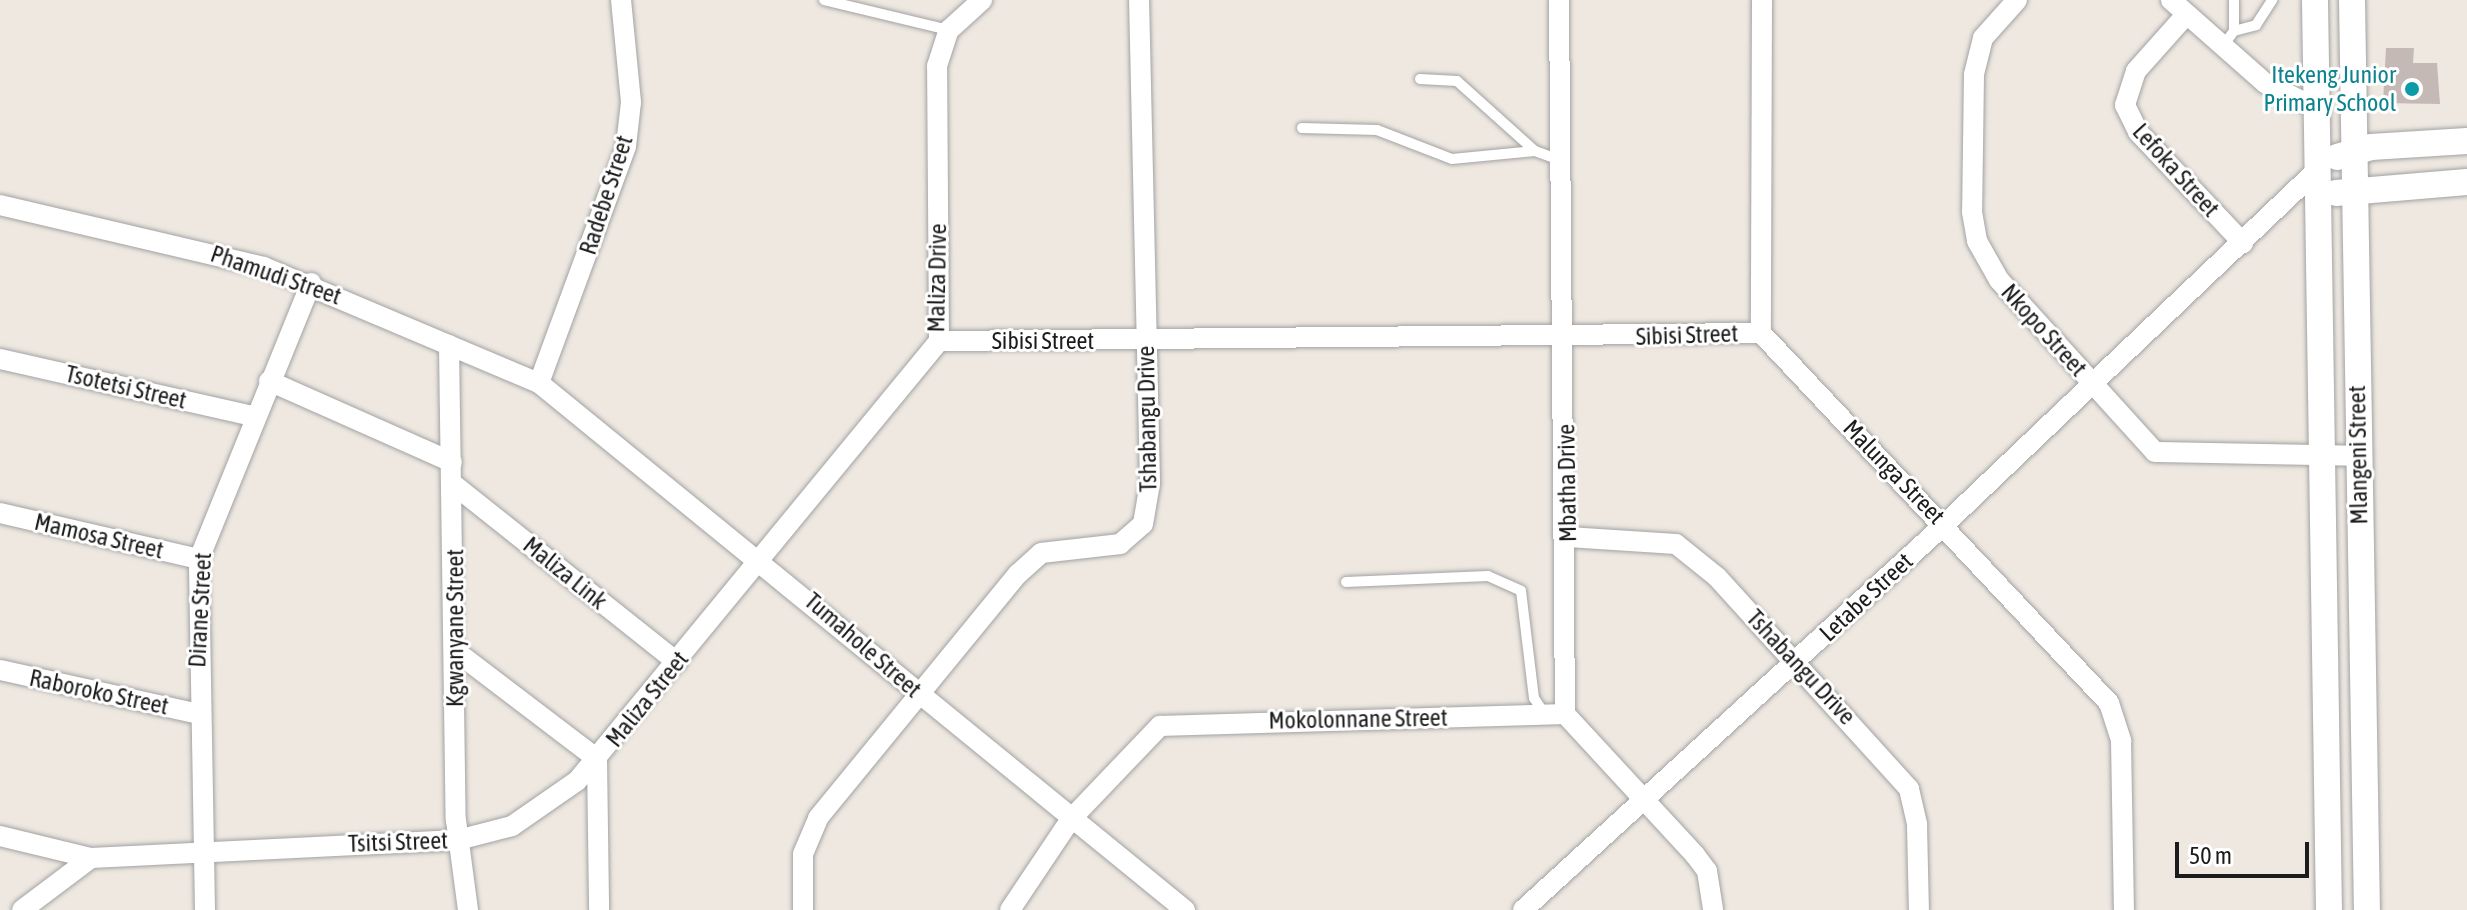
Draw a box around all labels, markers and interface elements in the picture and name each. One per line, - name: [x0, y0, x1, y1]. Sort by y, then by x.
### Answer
- place label: Itekeng Junior Primary School: [2263, 61, 2396, 117]
- marker: Itekeng Junior Primary School: [2403, 80, 2421, 98]
- street label: Lefoka Street: [2127, 117, 2225, 223]
- street label: Radebe Street: [573, 132, 639, 258]
- street label: Maliza Drive: [922, 223, 952, 333]
- street label: Phamudi Street: [207, 239, 345, 311]
- street label: Nkopo Street: [1995, 278, 2093, 382]
- street label: Sibisi Street: [1635, 319, 1739, 351]
- street label: Sibisi Street: [992, 327, 1094, 355]
- street label: Tshabangu Drive: [1131, 346, 1163, 492]
- street label: Tsotetsi Street: [63, 359, 189, 415]
- street label: Mlangeni Street: [2342, 385, 2374, 525]
- street label: Malunga Street: [1837, 414, 1951, 530]
- street label: Mbatha Drive: [1552, 424, 1582, 542]
- street label: Mamosa Street: [32, 507, 166, 565]
- street label: Maliza Link: [517, 531, 613, 615]
- street label: Letabe Street: [1814, 547, 1918, 647]
- street label: Kgwanyane Street: [441, 549, 469, 707]
- street label: Dirane Street: [183, 552, 217, 668]
- street label: Tumahole Street: [799, 586, 927, 704]
- street label: Tshabangu Drive: [1741, 604, 1861, 730]
- street label: Maliza Street: [600, 645, 694, 753]
- street label: Raboroko Street: [27, 663, 171, 721]
- street label: Mokolonnane Street: [1268, 703, 1448, 735]
- street label: Tsitsi Street: [348, 826, 448, 858]
- scale bar: [2179, 826, 2313, 876]
- text: 50 m: [2189, 842, 2232, 869]

